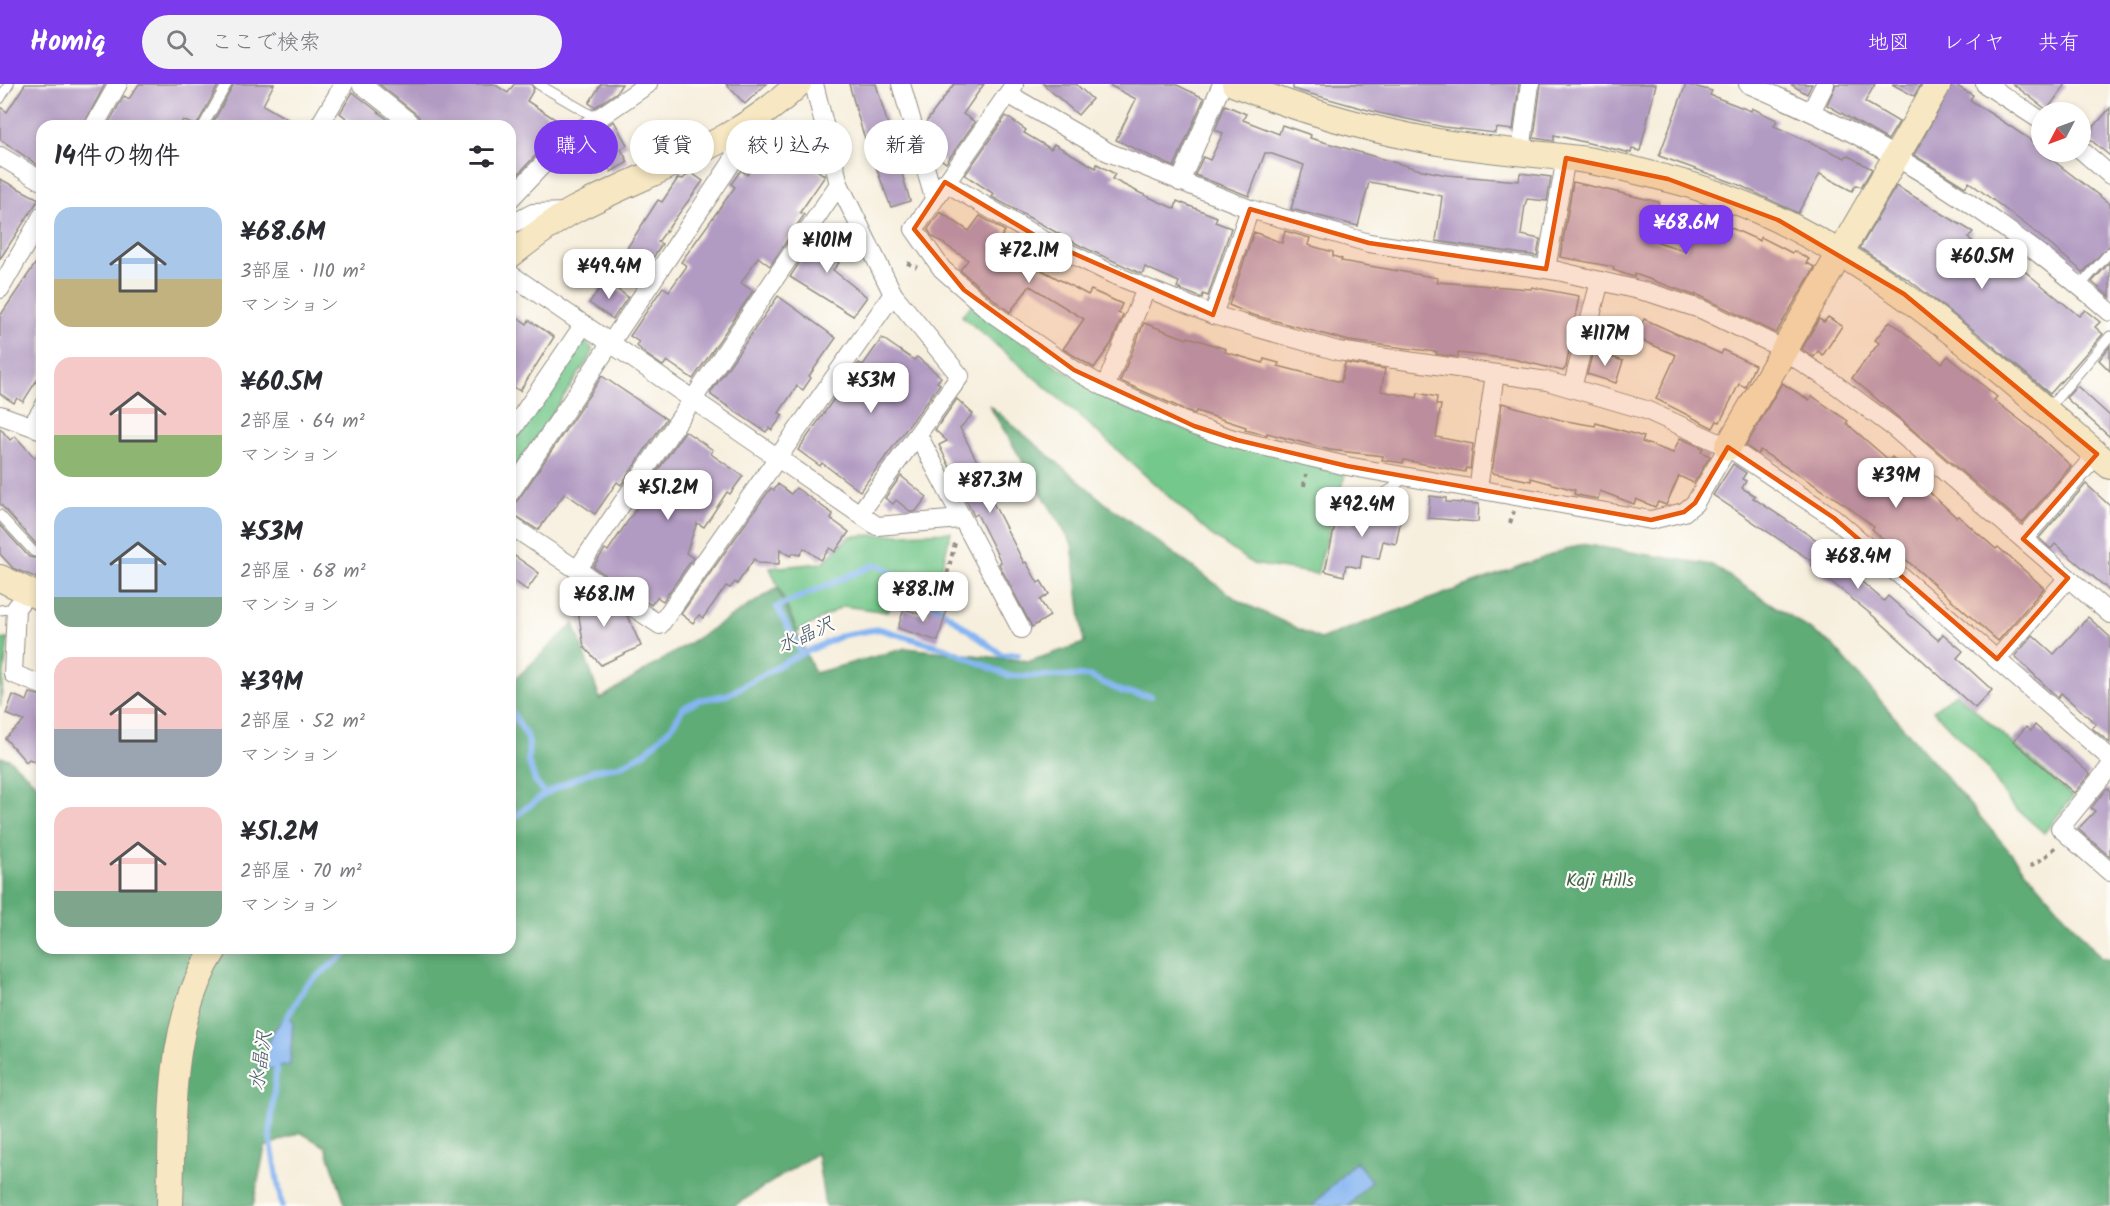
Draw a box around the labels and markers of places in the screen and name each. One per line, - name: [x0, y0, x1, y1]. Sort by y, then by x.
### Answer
- pin: ¥68.6M: [1637, 205, 1735, 256]
- pin: ¥101M: [785, 223, 869, 274]
- pin: ¥72.1M: [980, 233, 1078, 284]
- pin: ¥60.5M: [1933, 239, 2031, 290]
- pin: ¥49.4M: [560, 249, 658, 300]
- pin: ¥117M: [1563, 316, 1647, 367]
- pin: ¥53M: [835, 363, 907, 414]
- pin: ¥39M: [1860, 458, 1932, 509]
- pin: ¥87.3M: [941, 463, 1039, 514]
- pin: ¥51.2M: [619, 470, 717, 521]
- pin: ¥92.4M: [1313, 487, 1411, 538]
- pin: ¥68.4M: [1809, 539, 1907, 590]
- pin: ¥88.1M: [874, 572, 972, 623]
- pin: ¥68.1M: [555, 577, 653, 628]

